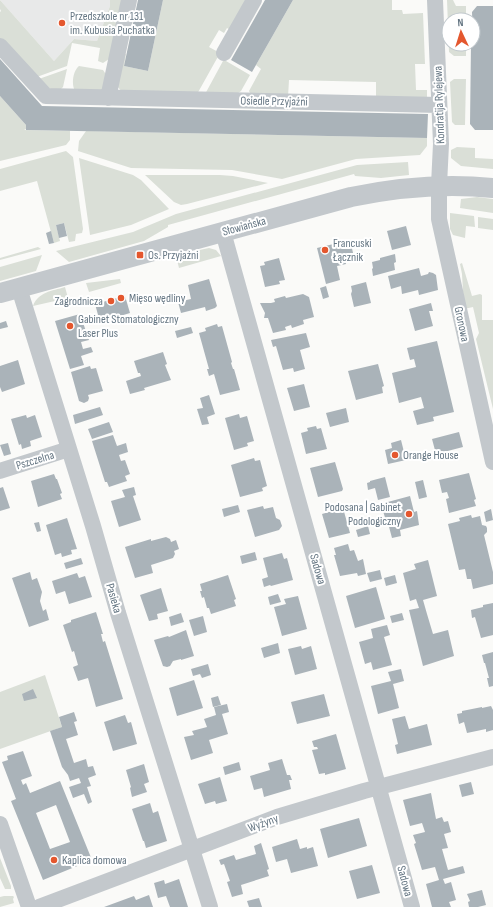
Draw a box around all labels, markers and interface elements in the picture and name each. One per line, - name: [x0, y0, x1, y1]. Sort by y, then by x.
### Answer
- place label: Przedszkole nr 131 im. Kubusia Puchatka: [70, 9, 155, 38]
- north arrow: [441, 12, 481, 52]
- text: N: [457, 16, 464, 29]
- marker: Przedszkole nr 131 im. Kubusia Puchatka: [57, 18, 67, 28]
- street label: Kondratija Rylejewa: [431, 65, 448, 144]
- street label: Osiedle Przyjaźni: [240, 93, 308, 110]
- street label: Słowiańska: [221, 213, 268, 239]
- place label: Francuski Łącznik: [332, 236, 371, 265]
- marker: Francuski Łącznik: [320, 245, 330, 255]
- place label: Os. Przyjaźni: [148, 248, 198, 263]
- marker: Os. Przyjaźni: [135, 250, 145, 260]
- place label: Mięso wędliny: [129, 291, 186, 306]
- marker: Mięso wędliny: [116, 293, 126, 303]
- place label: Zagrodnicza: [55, 294, 103, 309]
- marker: Zagrodnicza: [106, 296, 116, 306]
- street label: Gronowa: [450, 305, 473, 343]
- place label: Gabinet Stomatologiczny Laser Plus: [78, 312, 179, 341]
- marker: Gabinet Stomatologiczny Laser Plus: [65, 321, 75, 331]
- street label: Pszczelna: [14, 447, 56, 473]
- place label: Orange House: [403, 448, 459, 463]
- marker: Orange House: [390, 450, 400, 460]
- place label: Podosana | Gabinet Podologiczny: [325, 500, 401, 529]
- marker: Podosana | Gabinet Podologiczny: [404, 509, 414, 519]
- street label: Sadowa: [306, 552, 329, 586]
- street label: Pasieka: [102, 582, 125, 615]
- street label: Wyżyny: [246, 811, 281, 836]
- place label: Kaplica domowa: [62, 853, 127, 868]
- marker: Kaplica domowa: [49, 855, 59, 865]
- street label: Sadowa: [393, 864, 416, 898]

